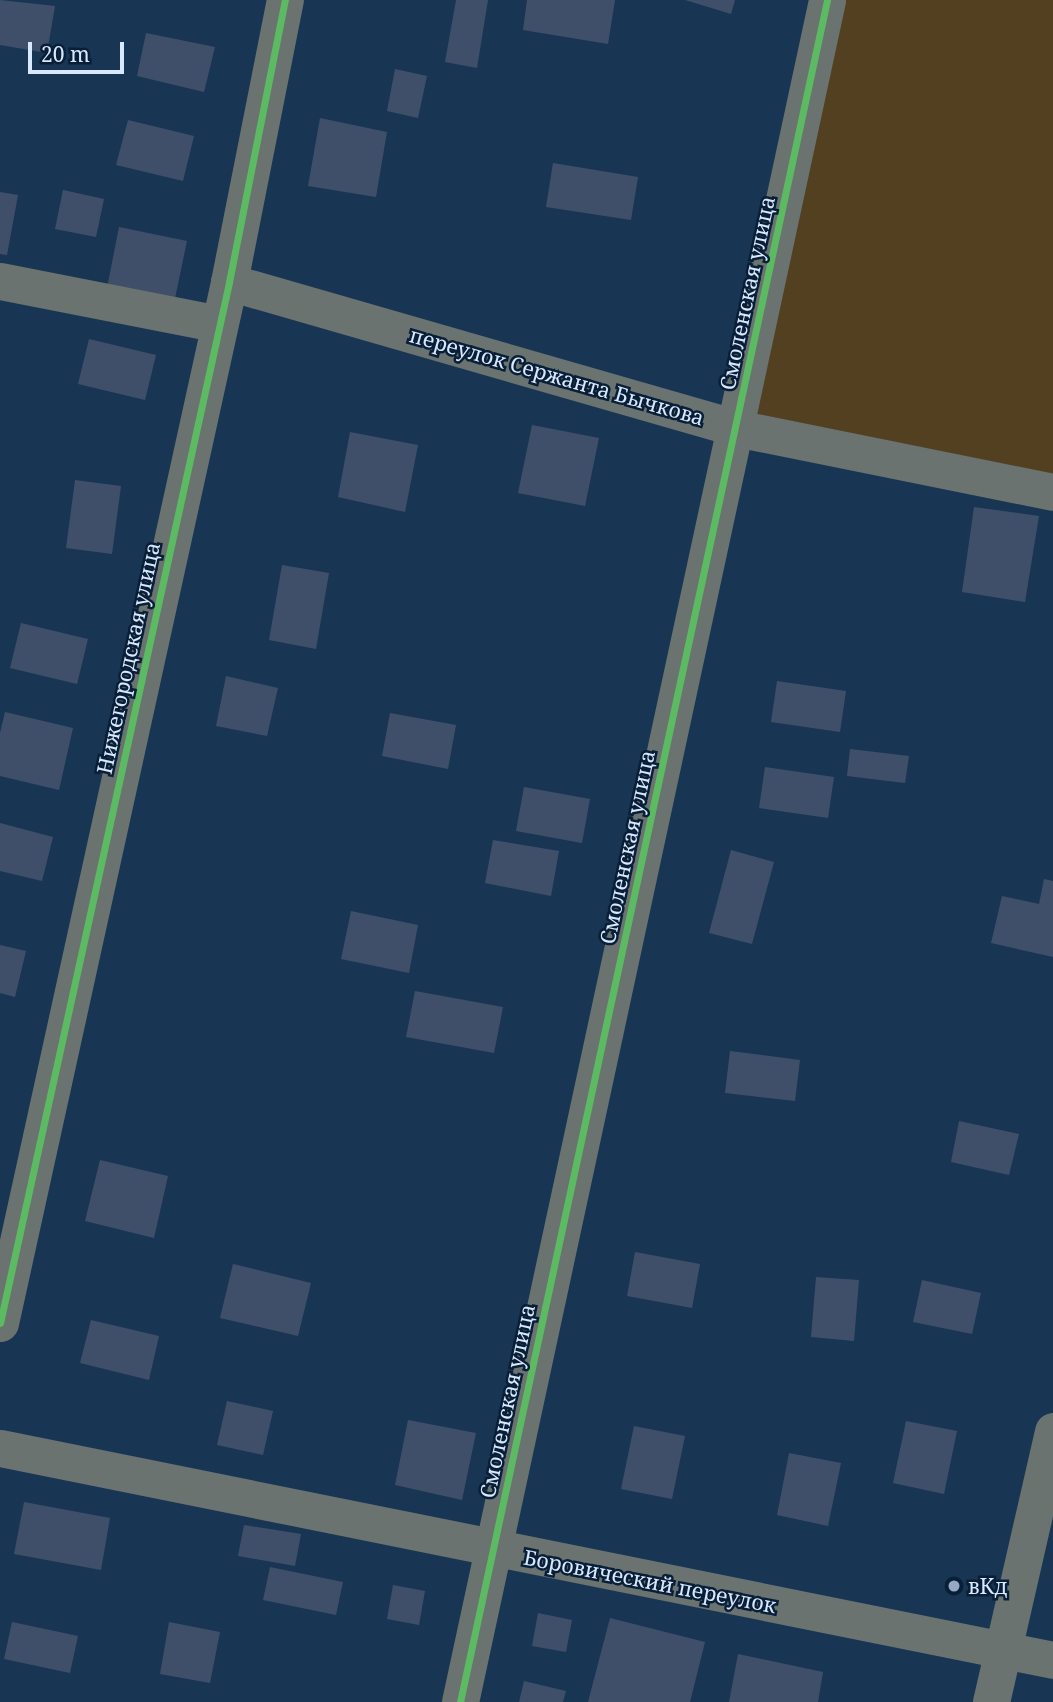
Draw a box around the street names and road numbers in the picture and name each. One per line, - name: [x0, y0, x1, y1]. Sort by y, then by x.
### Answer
- street label: Смоленская улица: [714, 194, 780, 392]
- street label: переулок Сержанта Бычкова: [407, 322, 707, 430]
- street label: Нижегородская улица: [91, 540, 165, 776]
- street label: Смоленская улица: [594, 748, 660, 946]
- street label: Смоленская улица: [474, 1302, 540, 1500]
- street label: Боровический переулок: [522, 1544, 778, 1618]

